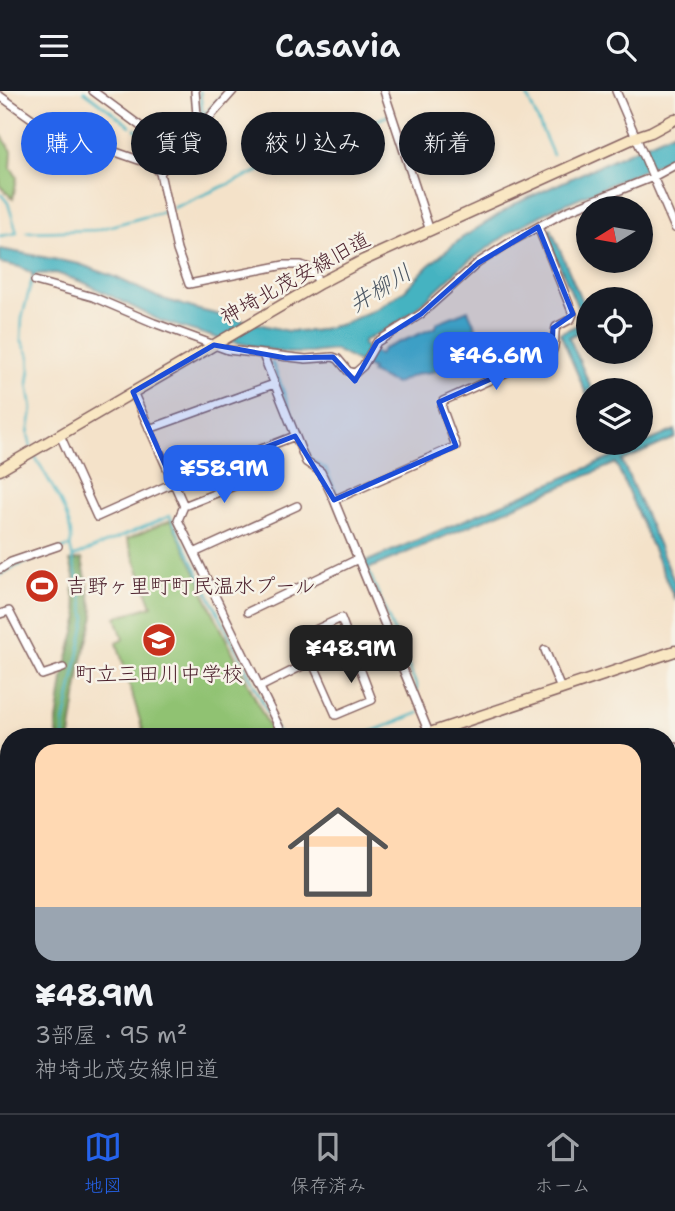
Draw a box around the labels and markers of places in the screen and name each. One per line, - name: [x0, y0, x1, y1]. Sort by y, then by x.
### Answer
- pin: ¥46.6M: [439, 333, 553, 392]
- pin: ¥58.9M: [167, 445, 281, 505]
- sports icon: 吉野ヶ里町町民温水プール: [23, 567, 61, 605]
- place label: 吉野ヶ里町町民温水プール: [66, 572, 315, 600]
- school or university icon: 町立三田川中学校: [140, 621, 178, 659]
- pin: ¥48.9M: [294, 625, 408, 685]
- place label: 町立三田川中学校: [75, 660, 243, 688]

